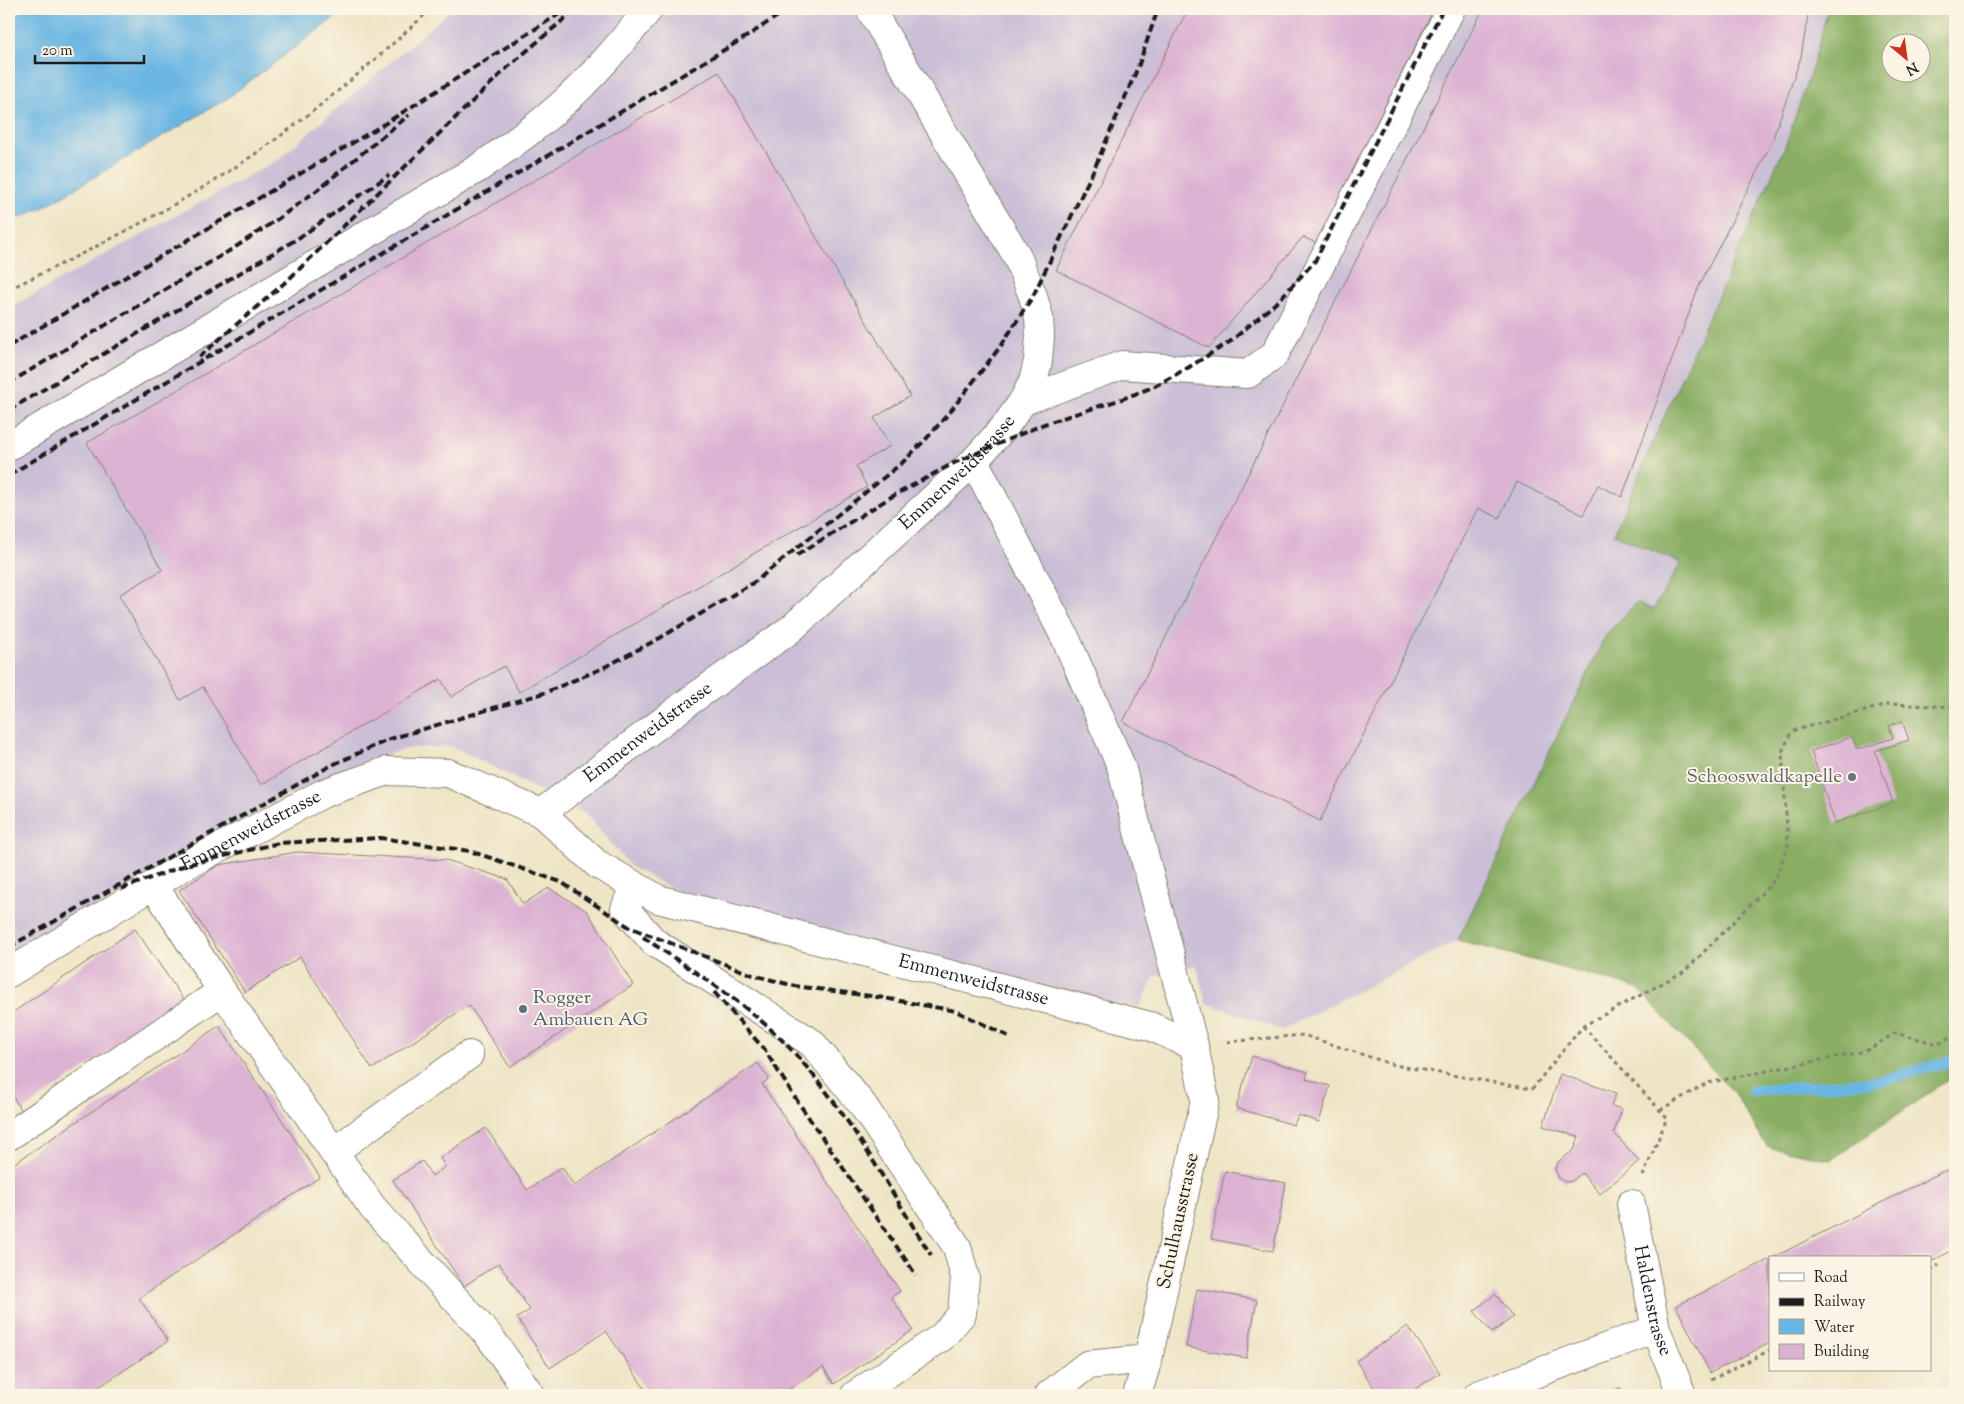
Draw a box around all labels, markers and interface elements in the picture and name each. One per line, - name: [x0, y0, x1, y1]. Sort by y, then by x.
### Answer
- scale bar: [35, 32, 144, 64]
- north arrow: [1882, 32, 1932, 82]
- text: 20 m: [42, 41, 73, 62]
- text: N: [1902, 56, 1921, 79]
- street label: Emmenweidstrasse: [893, 410, 1022, 537]
- street label: Emmenweidstrasse: [578, 675, 718, 790]
- place label: Schooswaldkapelle: [1686, 764, 1842, 791]
- marker: Schooswaldkapelle: [1846, 771, 1858, 783]
- street label: Emmenweidstrasse: [177, 783, 326, 879]
- street label: Emmenweidstrasse: [895, 948, 1052, 1013]
- place label: Rogger Ambauen AG: [533, 985, 648, 1034]
- marker: Rogger Ambauen AG: [517, 1003, 529, 1015]
- street label: Schulhausstrasse: [1151, 1150, 1207, 1292]
- street label: Haldenstrasse: [1626, 1243, 1679, 1360]
- legend: [1769, 1256, 1932, 1372]
- text: Road: [1814, 1268, 1848, 1289]
- text: Railway: [1814, 1292, 1866, 1313]
- text: Water: [1814, 1318, 1855, 1339]
- text: Building: [1814, 1342, 1869, 1363]

